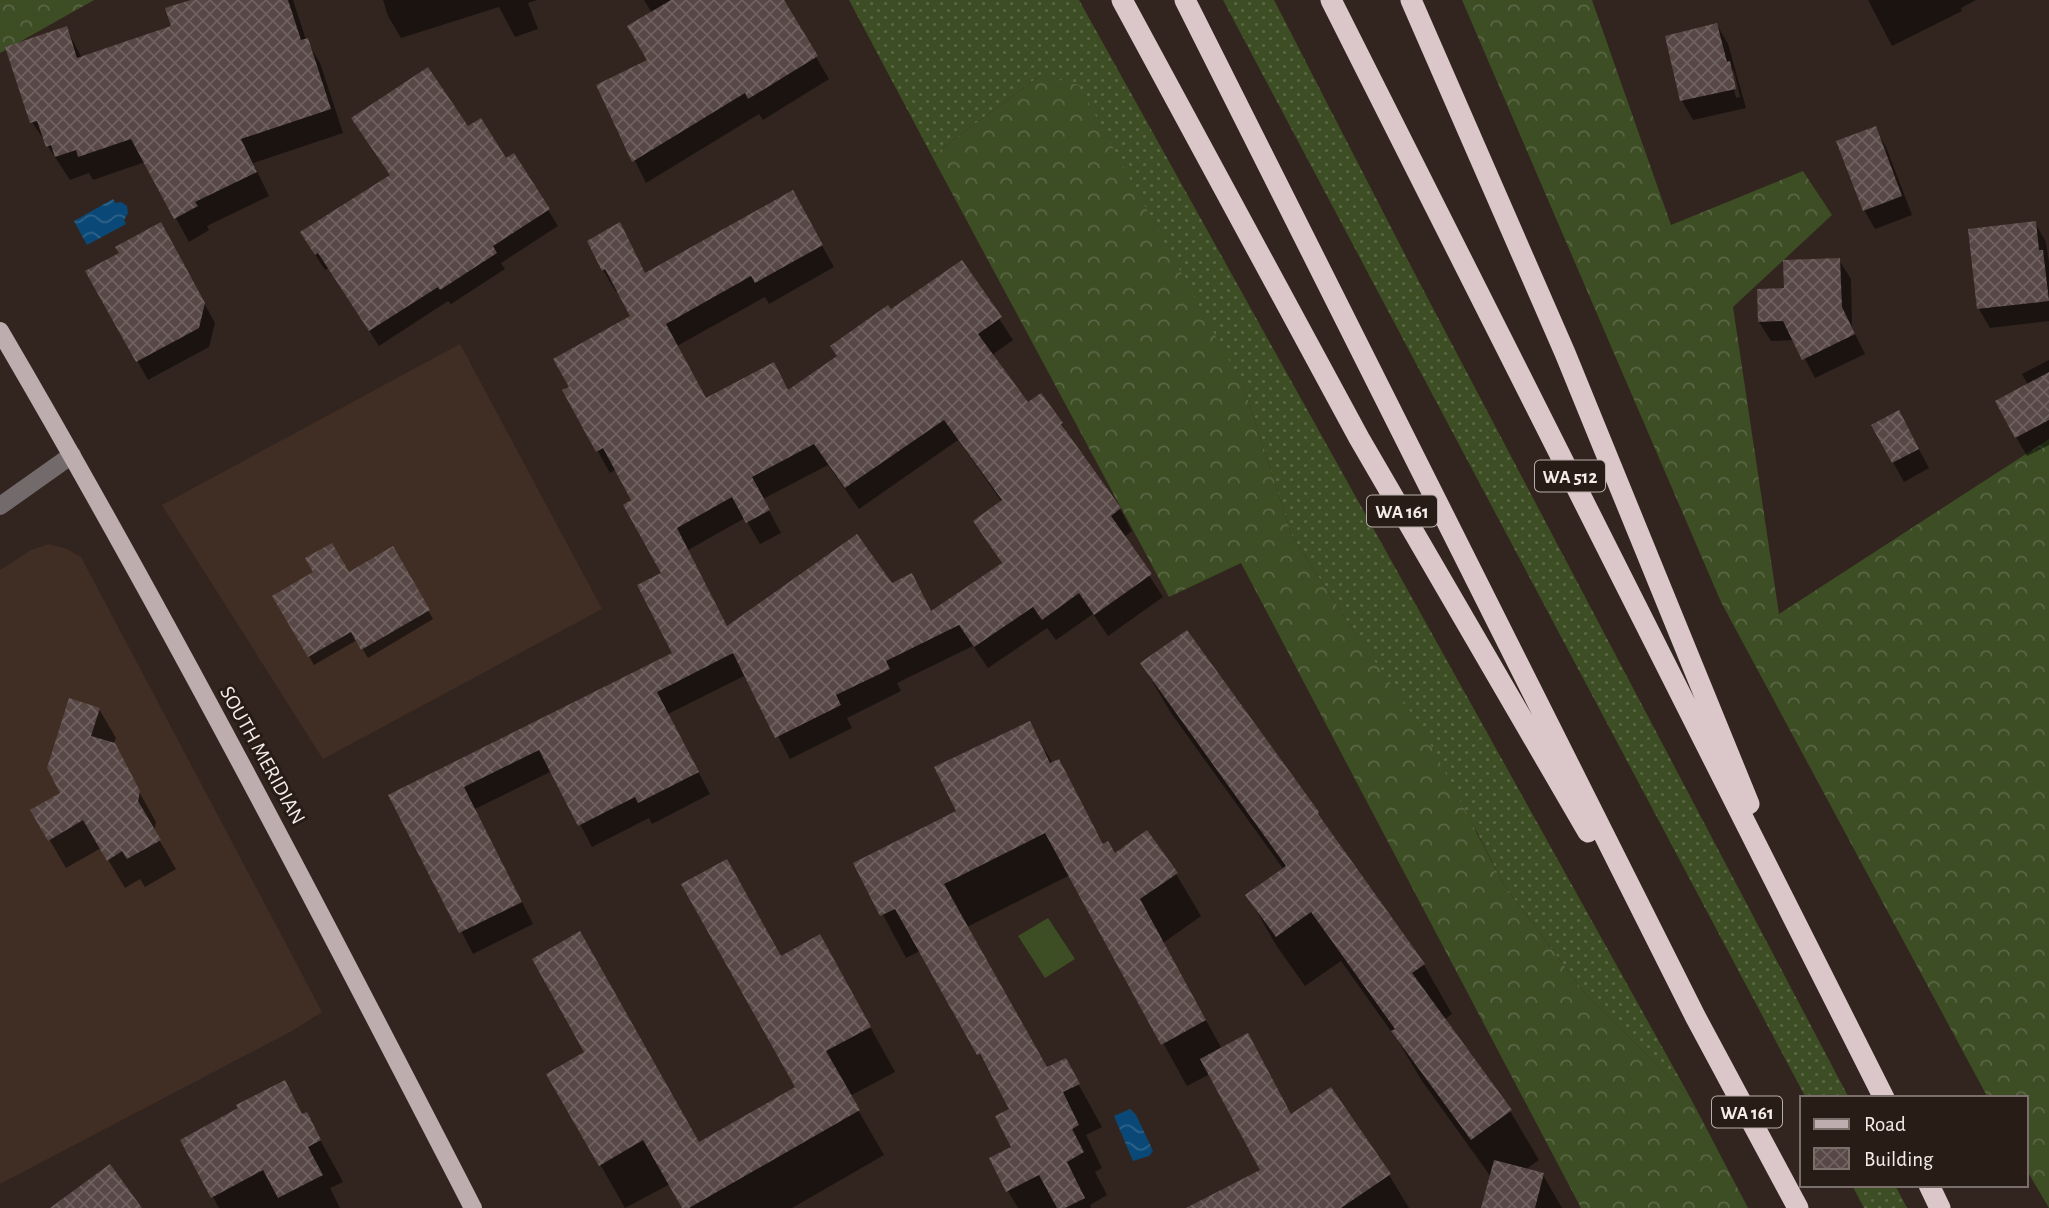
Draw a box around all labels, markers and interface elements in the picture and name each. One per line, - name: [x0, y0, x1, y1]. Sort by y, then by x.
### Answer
- road number: WA 512: [1535, 461, 1605, 491]
- road number: WA 161: [1367, 496, 1437, 526]
- street label: SOUTH MERIDIAN: [216, 683, 309, 828]
- road number: WA 161: [1712, 1096, 1782, 1128]
- legend: [1800, 1096, 2028, 1187]
- text: Road: [1864, 1114, 1906, 1135]
- text: Building: [1864, 1149, 1934, 1170]

